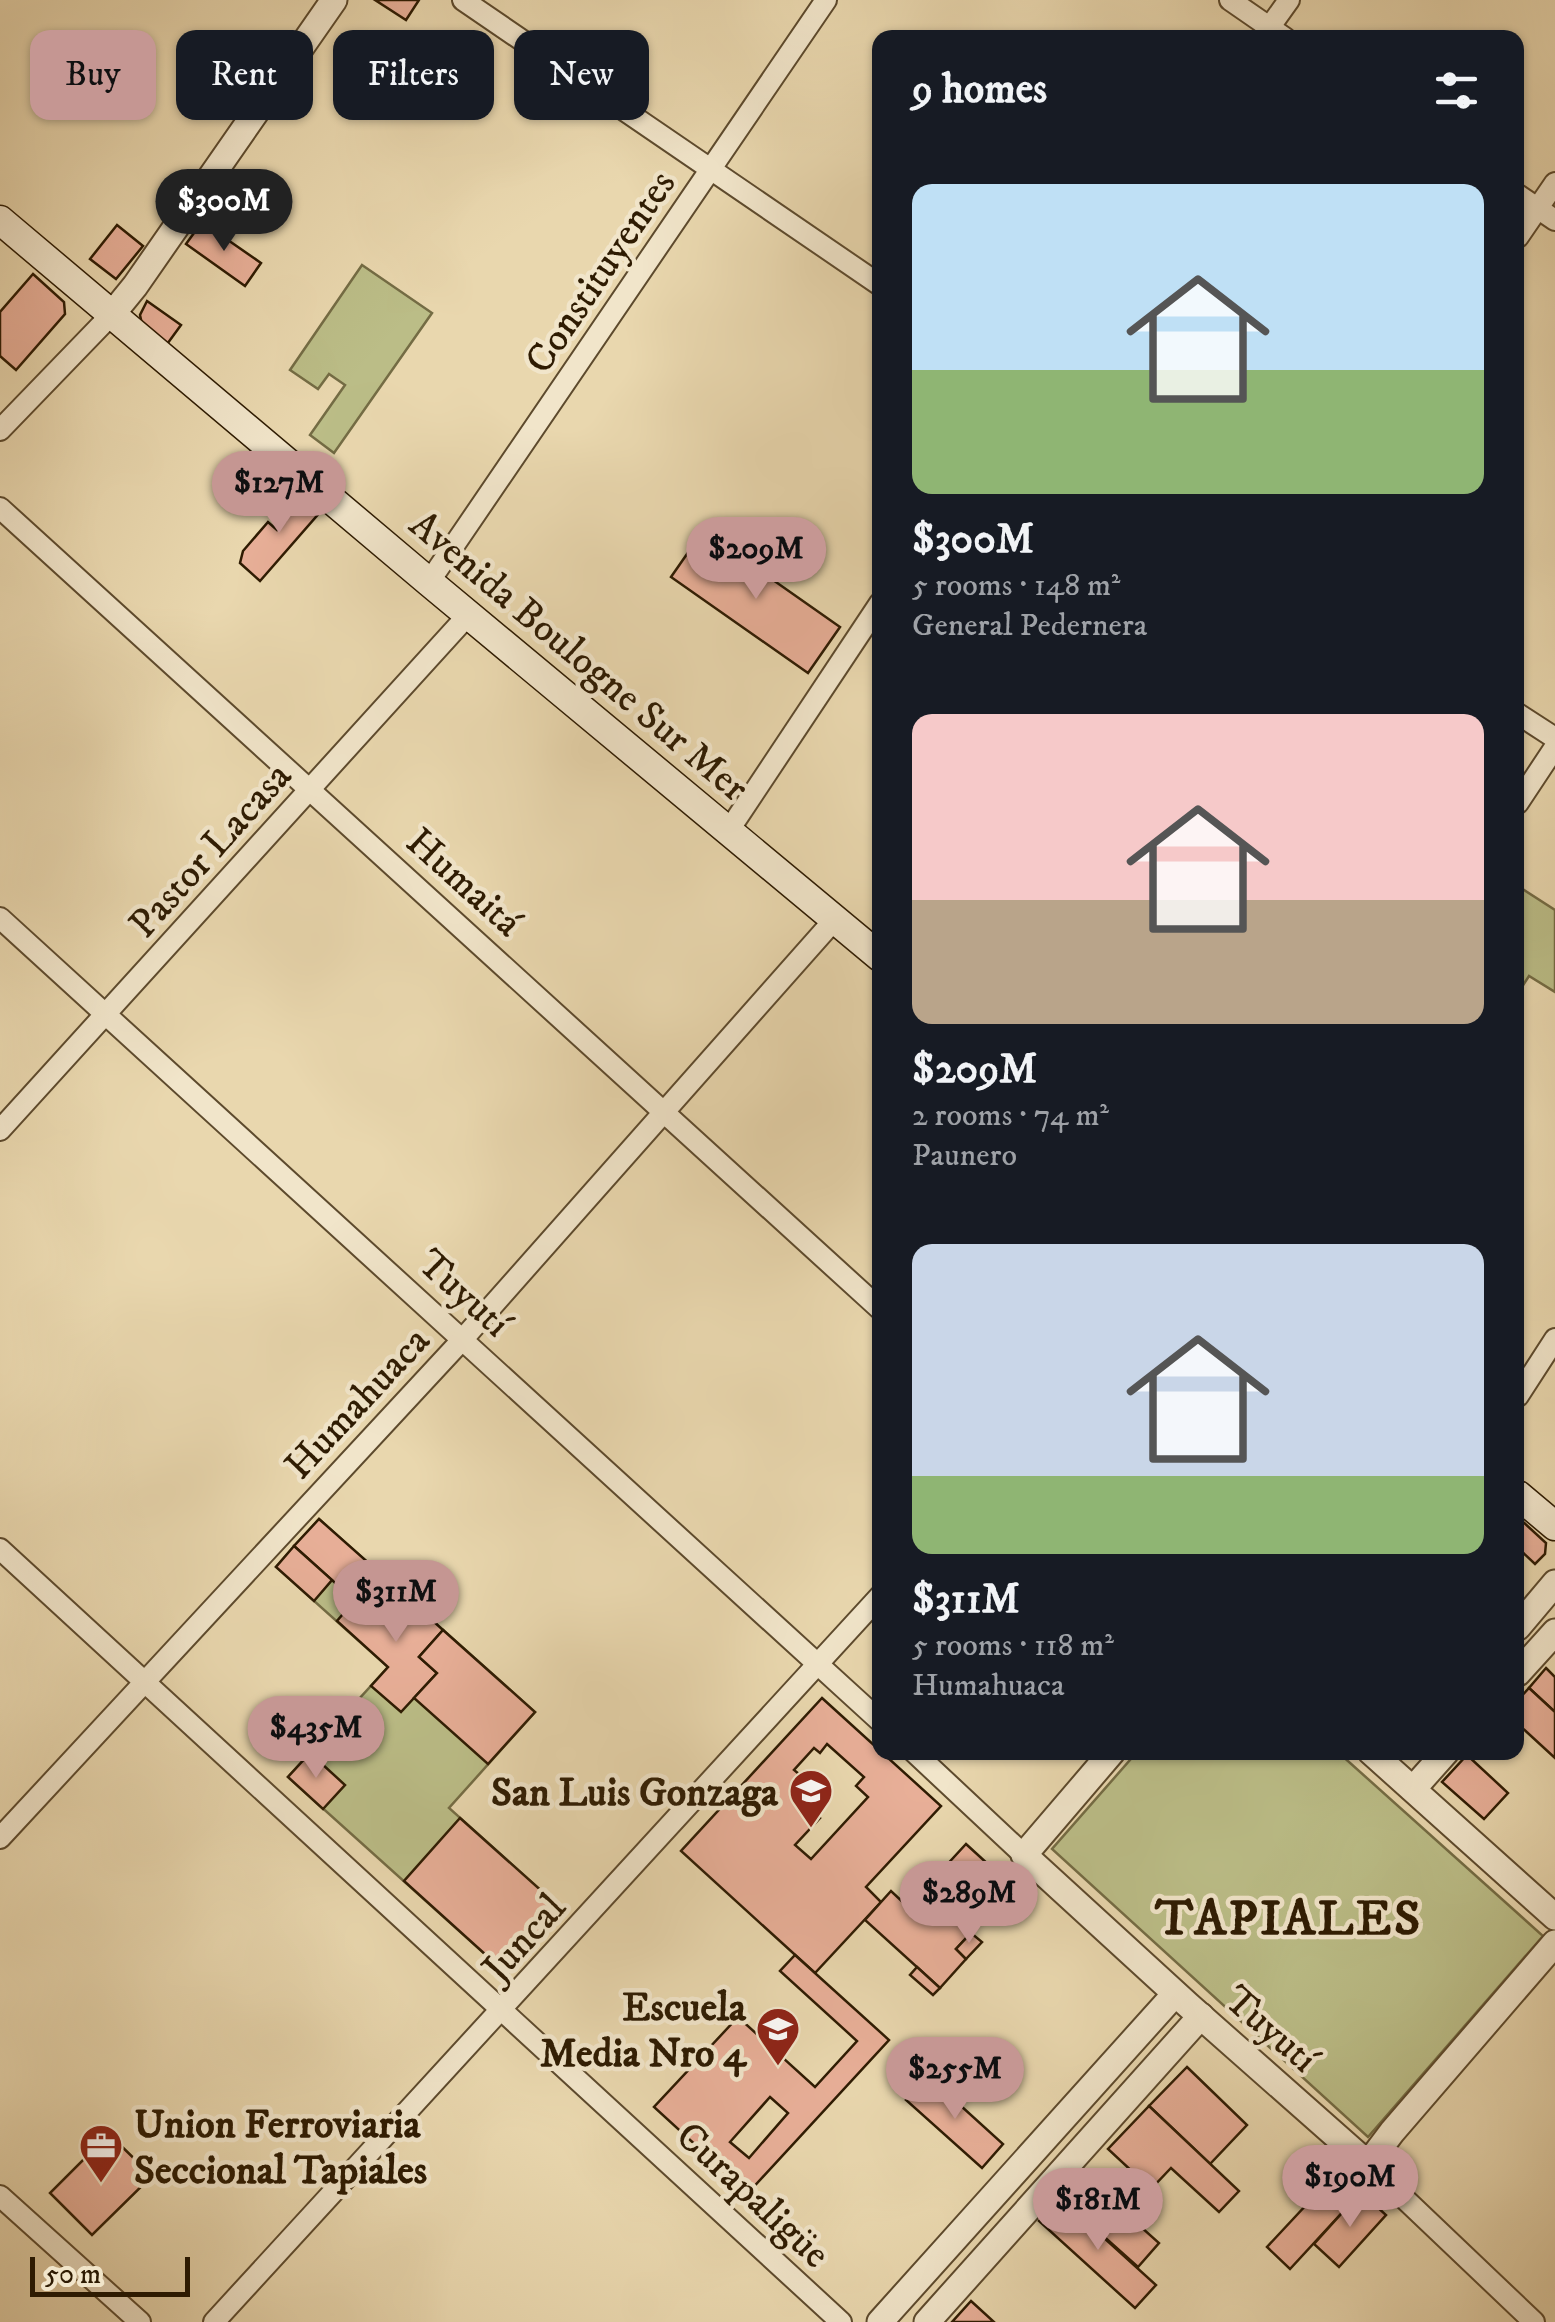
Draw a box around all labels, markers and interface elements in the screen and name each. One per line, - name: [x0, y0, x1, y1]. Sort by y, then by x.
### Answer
- chip: Buy: [30, 30, 156, 120]
- chip: Rent: [176, 30, 313, 120]
- chip: Filters: [333, 30, 494, 120]
- chip: New: [514, 30, 649, 120]
- icon: filters: [1429, 63, 1484, 118]
- text: 9 homes: [912, 64, 1047, 116]
- street label: Constituyentes: [515, 162, 688, 384]
- pin: $300M: [154, 169, 294, 254]
- text: $300M: [177, 181, 271, 221]
- icon: home: [1108, 249, 1288, 429]
- pin: $127M: [209, 451, 349, 536]
- text: $127M: [234, 463, 324, 503]
- street label: Avenida Boulogne Sur Mer: [398, 501, 758, 814]
- text: $300M: [912, 514, 1034, 566]
- pin: $209M: [686, 517, 826, 602]
- text: $209M: [708, 529, 804, 569]
- text: 5 rooms · 148 m²: [912, 566, 1120, 606]
- text: General Pedernera: [912, 606, 1147, 646]
- street label: Pastor Lacasa: [119, 753, 303, 949]
- icon: home: [1108, 779, 1288, 959]
- street label: Humaitá: [395, 818, 531, 948]
- text: $209M: [912, 1044, 1038, 1096]
- text: 2 rooms · 74 m²: [912, 1096, 1109, 1136]
- text: Paunero: [912, 1136, 1017, 1176]
- street label: Tuyutí: [406, 1239, 521, 1350]
- icon: home: [1108, 1309, 1288, 1489]
- street label: Humahuaca: [275, 1317, 441, 1491]
- pin: $311M: [326, 1560, 466, 1645]
- text: $311M: [355, 1572, 437, 1612]
- text: $311M: [912, 1574, 1020, 1626]
- text: 5 rooms · 118 m²: [912, 1626, 1114, 1666]
- text: Humahuaca: [912, 1666, 1064, 1706]
- pin: $435M: [246, 1696, 386, 1781]
- text: $435M: [270, 1708, 362, 1748]
- school or university icon: San Luis Gonzaga: [788, 1768, 834, 1829]
- place label: San Luis Gonzaga: [491, 1769, 779, 1819]
- pin: $289M: [899, 1861, 1039, 1946]
- text: $289M: [922, 1873, 1016, 1913]
- street label: Juncal: [470, 1885, 578, 1996]
- district label: TAPIALES: [1154, 1888, 1423, 1951]
- street label: Tuyutí: [1213, 1976, 1328, 2086]
- place label: Escuela Media Nro 4: [540, 1984, 748, 2080]
- school or university icon: Escuela Media Nro 4: [755, 2006, 801, 2067]
- pin: $255M: [885, 2037, 1025, 2122]
- text: $255M: [908, 2049, 1002, 2089]
- place label: Union Ferroviaria Seccional Tapiales: [134, 2101, 427, 2197]
- street label: Curapaligüe: [664, 2112, 839, 2280]
- office icon: Union Ferroviaria Seccional Tapiales: [78, 2123, 124, 2184]
- pin: $190M: [1280, 2145, 1420, 2230]
- text: $190M: [1304, 2157, 1396, 2197]
- pin: $181M: [1028, 2168, 1168, 2253]
- text: $181M: [1055, 2180, 1141, 2220]
- scale bar: [30, 2252, 190, 2296]
- text: 50 m: [45, 2257, 101, 2292]

